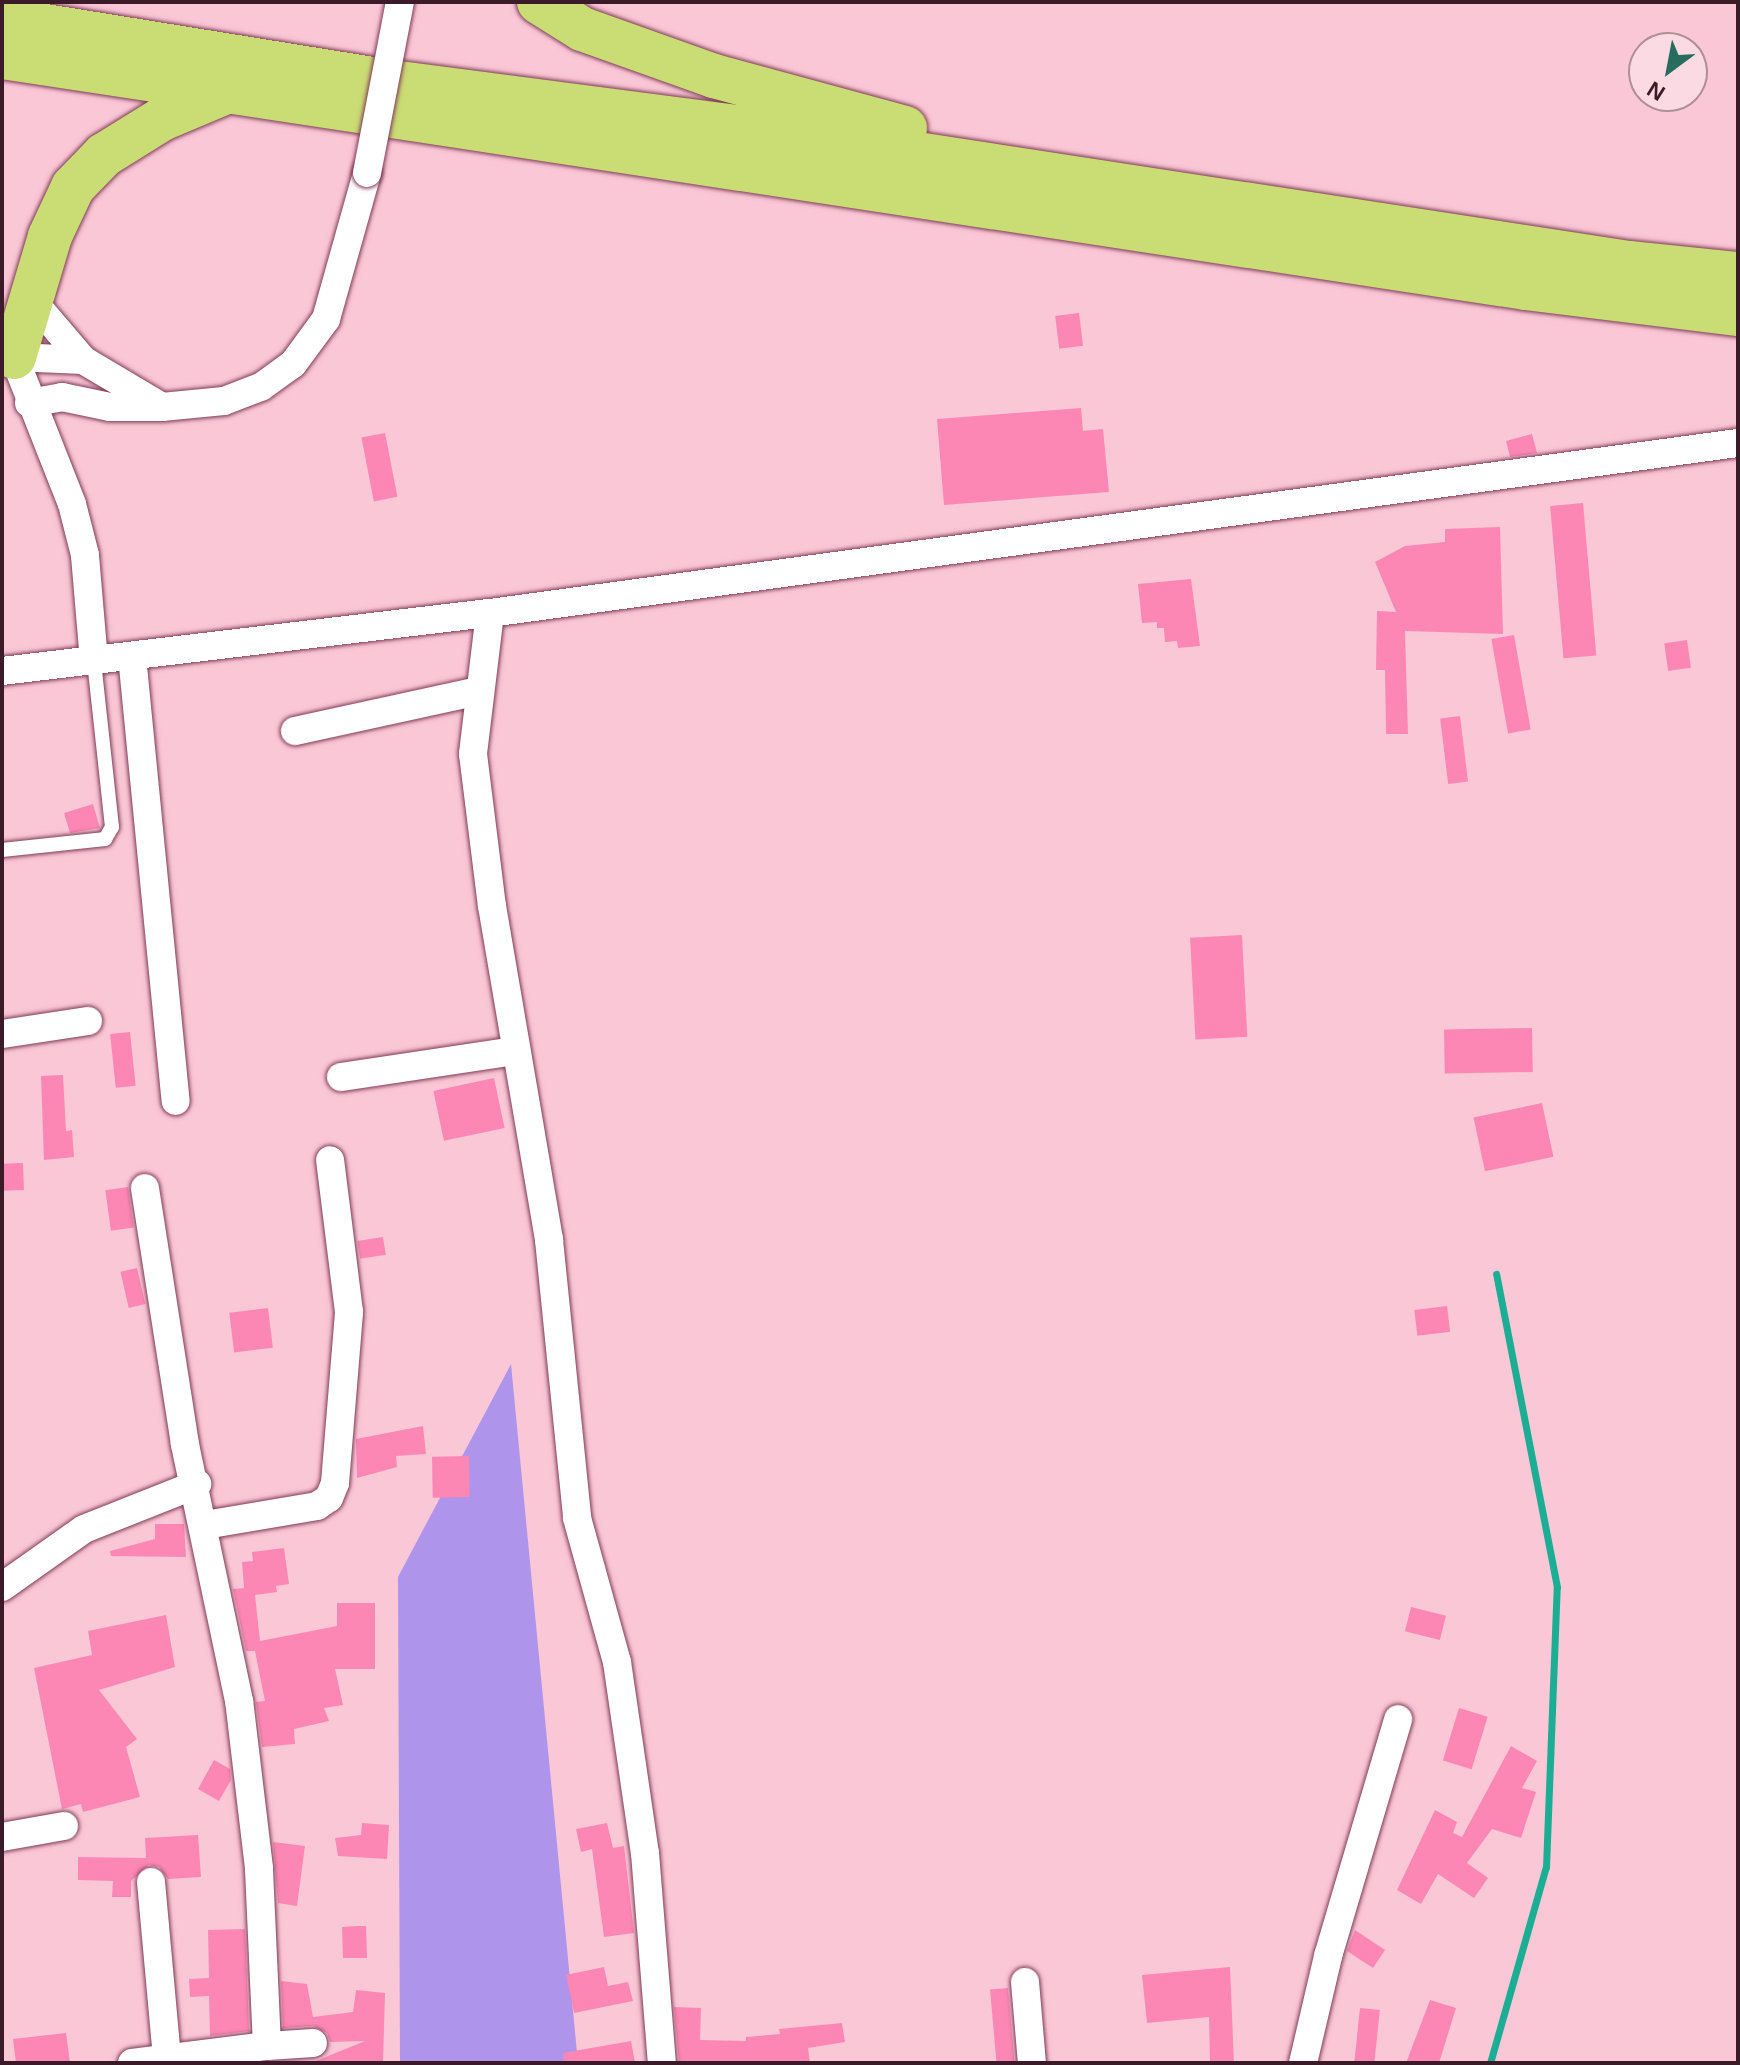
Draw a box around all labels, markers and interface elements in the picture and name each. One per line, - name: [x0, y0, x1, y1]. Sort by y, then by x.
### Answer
- north arrow: [1628, 32, 1708, 112]
- text: N: [1643, 76, 1669, 106]

